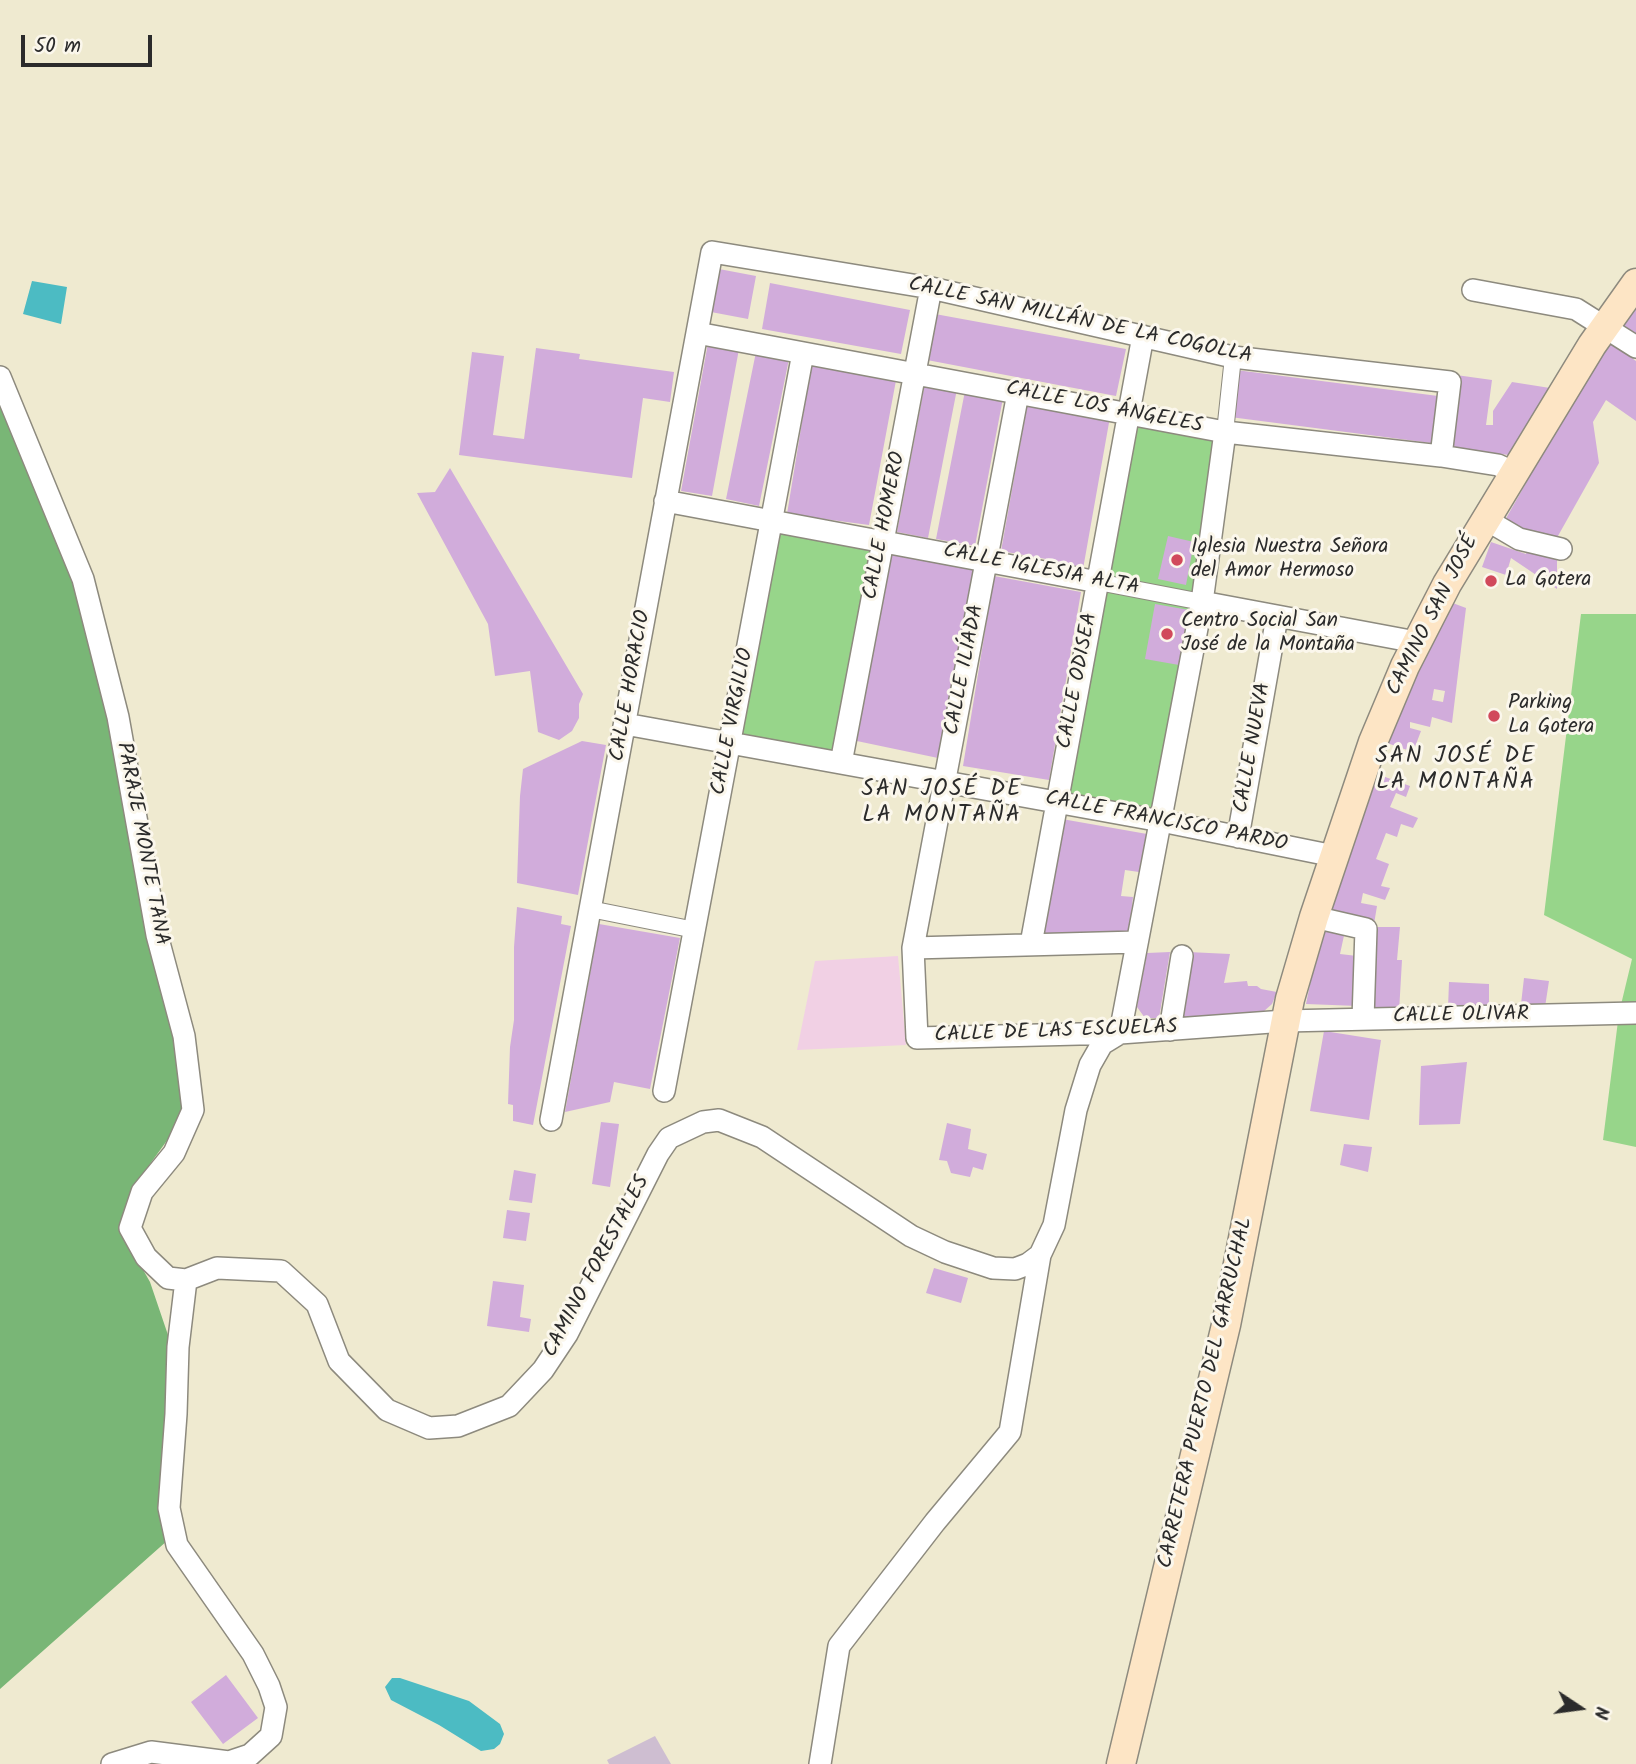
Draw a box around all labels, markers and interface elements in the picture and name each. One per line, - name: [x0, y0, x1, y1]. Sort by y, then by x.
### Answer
- scale bar: [24, 21, 156, 65]
- text: 50 m: [34, 30, 81, 63]
- street label: CALLE SAN MILLÁN DE LA COGOLLA: [906, 273, 1254, 371]
- street label: CALLE LOS ÁNGELES: [1003, 378, 1205, 440]
- street label: CALLE HOMERO: [859, 450, 913, 602]
- street label: CAMINO SAN JOSÉ: [1383, 532, 1485, 700]
- place label: Iglesia Nuestra Señora del Amor Hermoso: [1191, 535, 1388, 585]
- street label: CALLE IGLESIA ALTA: [941, 540, 1141, 602]
- marker: Iglesia Nuestra Señora del Amor Hermoso: [1169, 552, 1185, 568]
- place label: La Gotera: [1505, 568, 1591, 594]
- marker: La Gotera: [1483, 573, 1499, 589]
- street label: CALLE ILÍADA: [941, 603, 991, 737]
- street label: CALLE HORACIO: [606, 609, 658, 763]
- place label: Centro Social San José de la Montaña: [1181, 609, 1355, 659]
- street label: CALLE ODISEA: [1053, 611, 1105, 751]
- marker: Centro Social San José de la Montaña: [1159, 626, 1175, 642]
- street label: CALLE VIRGILIO: [707, 646, 761, 798]
- street label: CALLE NUEVA: [1230, 681, 1278, 815]
- place label: Parking La Gotera: [1508, 691, 1594, 741]
- marker: Parking La Gotera: [1486, 708, 1502, 724]
- street label: PARAJE MONTE TANA: [109, 740, 173, 948]
- district label: SAN JOSÉ DE LA MONTAÑA: [1377, 744, 1535, 798]
- district label: SAN JOSÉ DE LA MONTAÑA: [863, 777, 1021, 831]
- street label: CALLE FRANCISCO PARDO: [1043, 787, 1289, 859]
- street label: CALLE OLIVAR: [1393, 1003, 1529, 1031]
- street label: CALLE DE LAS ESCUELAS: [934, 1016, 1178, 1050]
- street label: CAMINO FORESTALES: [539, 1172, 657, 1362]
- street label: CARRETERA PUERTO DEL GARRUCHAL: [1154, 1215, 1260, 1571]
- north arrow: [1545, 1673, 1615, 1743]
- text: N: [1584, 1704, 1616, 1722]

